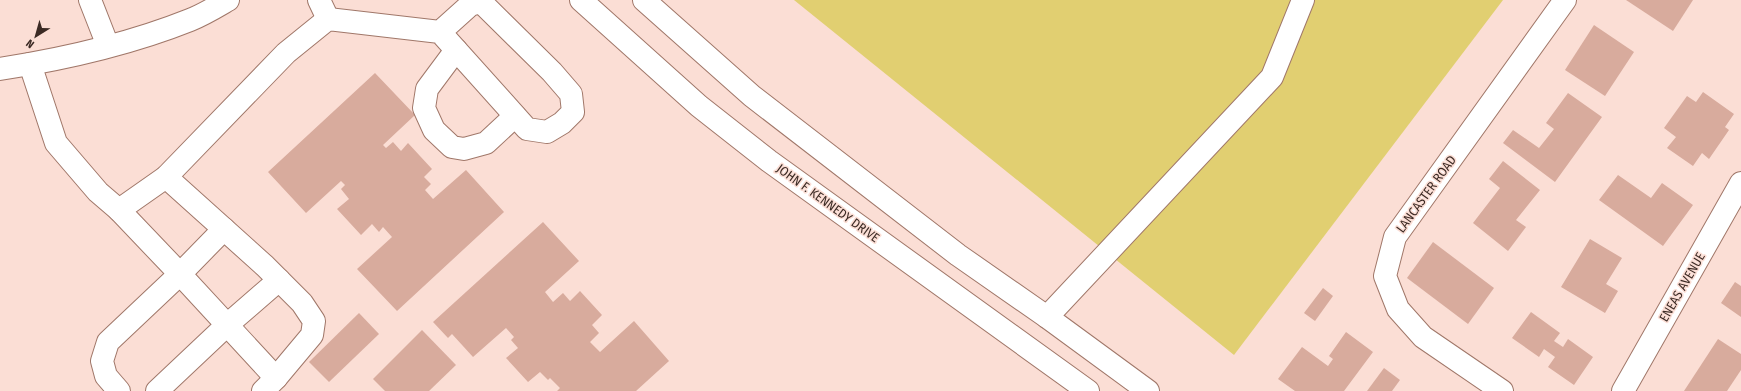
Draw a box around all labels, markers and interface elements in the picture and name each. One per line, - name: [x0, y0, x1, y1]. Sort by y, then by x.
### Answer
- north arrow: [16, 16, 56, 56]
- text: N: [24, 36, 37, 51]
- street label: LANCASTER ROAD: [1393, 152, 1459, 236]
- street label: JOHN F. KENNEDY DRIVE: [774, 161, 882, 245]
- street label: ENEAS AVENUE: [1656, 250, 1708, 324]

